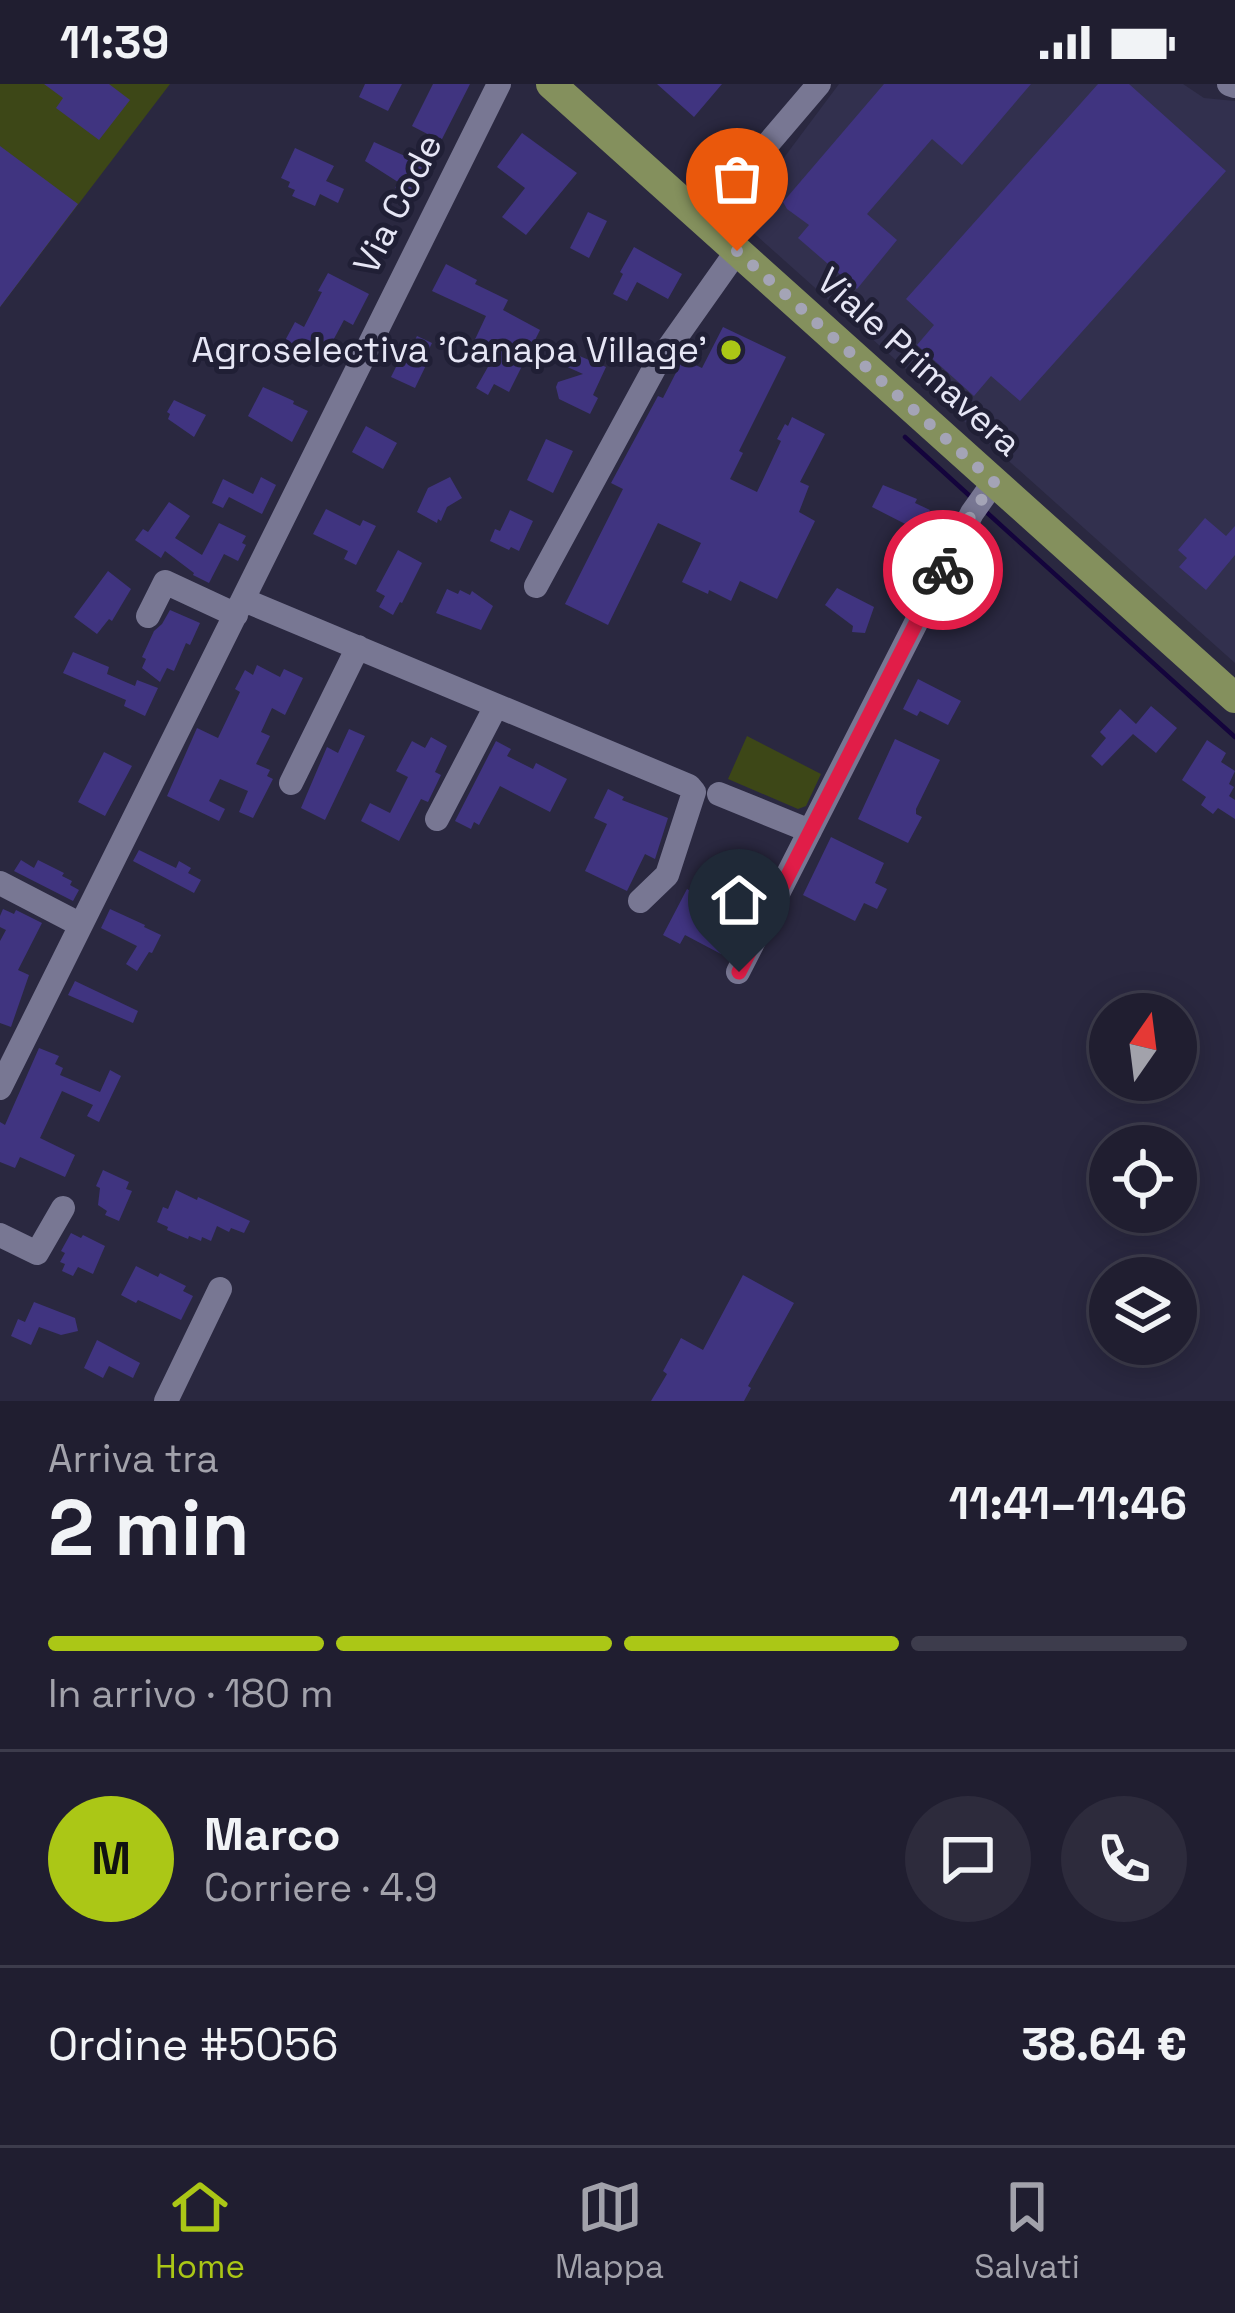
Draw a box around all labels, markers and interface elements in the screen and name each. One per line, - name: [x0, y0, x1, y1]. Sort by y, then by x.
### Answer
- text: 11:39: [60, 14, 169, 71]
- street label: Via Code: [343, 126, 453, 282]
- pin: [686, 128, 788, 251]
- icon: bag: [704, 146, 770, 212]
- street label: Viale Primavera: [807, 258, 1031, 466]
- place label: Agroselectiva 'Canapa Village': [191, 327, 707, 373]
- marker: Agroselectiva 'Canapa Village': [718, 337, 744, 363]
- courier: [883, 510, 1003, 630]
- icon: bike: [910, 537, 976, 603]
- pin: [688, 849, 790, 972]
- icon: home: [706, 867, 772, 933]
- north arrow: [1089, 993, 1197, 1101]
- map controls: [1089, 993, 1197, 1365]
- button: locate: [1089, 1125, 1197, 1233]
- button: layers: [1089, 1257, 1197, 1365]
- text: Arriva tra: [48, 1434, 219, 1483]
- text: 11:41–11:46: [949, 1475, 1187, 1532]
- text: 2 min: [48, 1478, 250, 1578]
- text: In arrivo · 180 m: [48, 1669, 334, 1718]
- button: chat: [905, 1796, 1031, 1922]
- button: phone: [1061, 1796, 1187, 1922]
- text: Marco: [204, 1806, 341, 1863]
- text: M: [91, 1830, 131, 1887]
- text: Corriere · 4.9: [204, 1863, 438, 1912]
- text: Ordine #5056: [48, 2016, 339, 2073]
- text: 38.64 €: [1021, 2016, 1187, 2073]
- tab: Home: [155, 2174, 245, 2288]
- tab: Mappa: [555, 2174, 664, 2288]
- tab: Salvati: [974, 2174, 1080, 2288]

